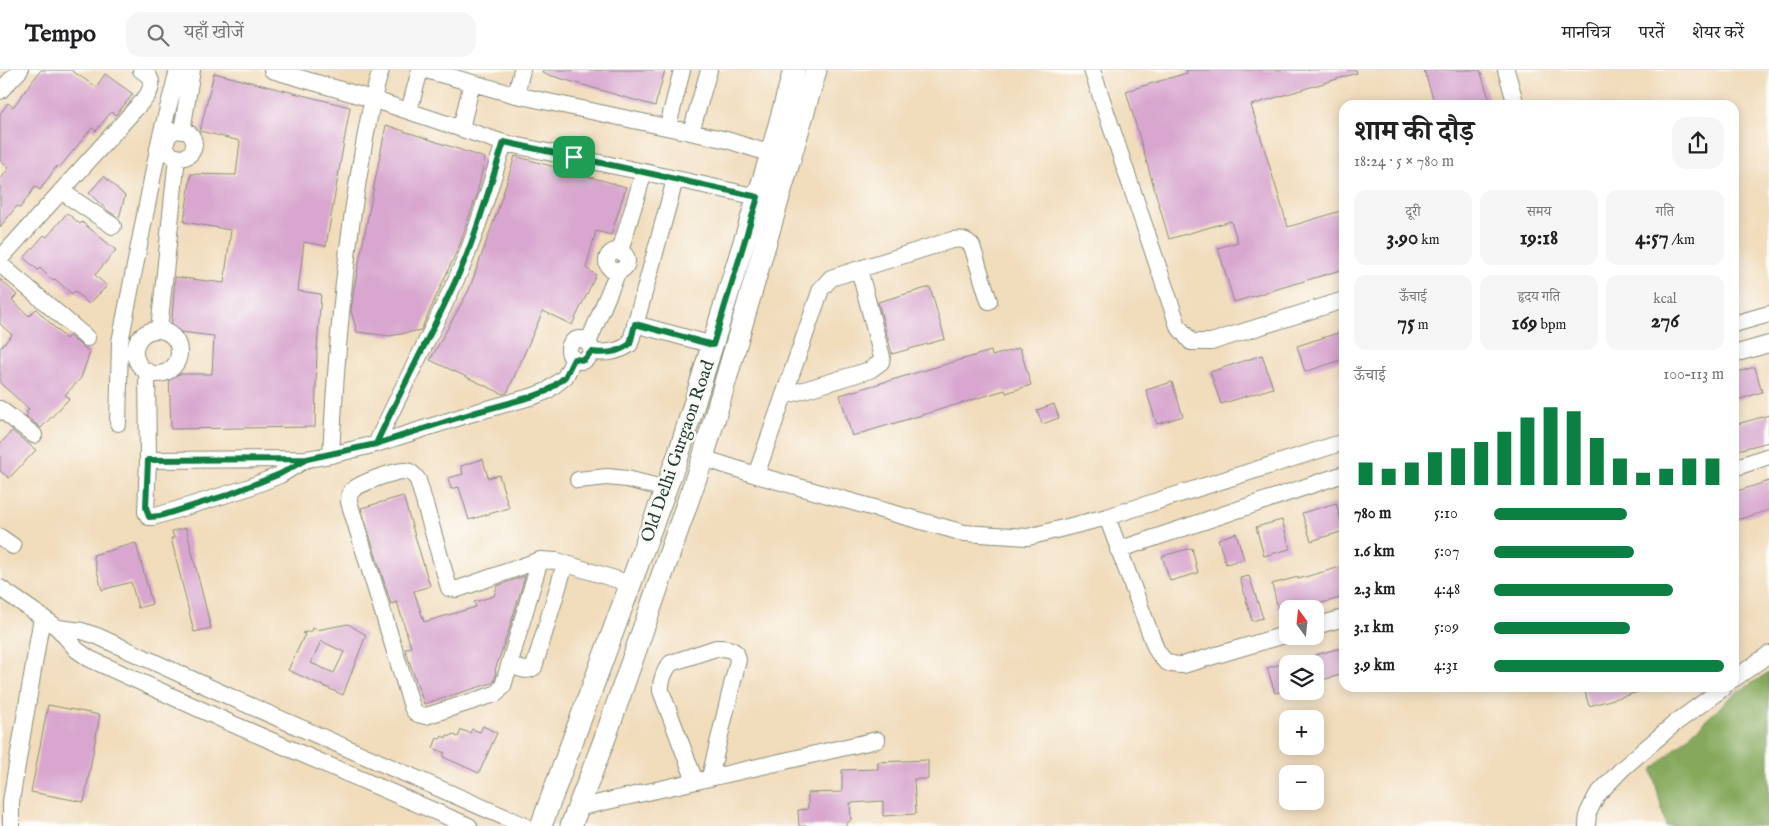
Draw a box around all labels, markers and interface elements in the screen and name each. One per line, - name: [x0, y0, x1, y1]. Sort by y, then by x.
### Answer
- search box: [126, 12, 476, 57]
- text: Tempo: [25, 19, 96, 50]
- icon: search: [144, 21, 172, 49]
- text: यहाँ खोजें: [184, 21, 244, 45]
- text: मानचित्र: [1562, 22, 1611, 45]
- text: परतें: [1639, 22, 1664, 45]
- text: शेयर करें: [1692, 22, 1744, 45]
- text: शाम की दौड़: [1354, 115, 1474, 150]
- button: share: [1672, 117, 1724, 169]
- pin: [553, 136, 595, 178]
- icon: arrive: [560, 143, 588, 171]
- text: 18:24 · 5 × 780 m: [1354, 152, 1454, 172]
- text: दूरी: [1405, 203, 1421, 221]
- text: समय: [1527, 203, 1551, 221]
- text: गति: [1656, 203, 1674, 221]
- text: 3.90: [1386, 225, 1418, 252]
- text: 19:18: [1520, 225, 1558, 252]
- text: 4:57: [1635, 225, 1669, 252]
- text: km: [1418, 231, 1440, 249]
- text: /km: [1669, 231, 1695, 249]
- text: ऊँचाई: [1399, 288, 1427, 306]
- text: हृदय गति: [1518, 288, 1560, 306]
- text: kcal: [1653, 290, 1677, 308]
- text: 276: [1651, 308, 1679, 335]
- text: 75: [1397, 310, 1415, 337]
- text: 169: [1512, 310, 1537, 337]
- text: m: [1415, 316, 1429, 334]
- text: bpm: [1537, 316, 1566, 334]
- street label: Old Delhi Gurgaon Road: [636, 357, 720, 545]
- text: 100–113 m: [1663, 365, 1724, 385]
- text: ऊँचाई: [1354, 366, 1386, 386]
- text: 780 m: [1354, 504, 1391, 524]
- text: 5:10: [1434, 504, 1458, 524]
- text: 1.6 km: [1354, 542, 1395, 562]
- text: 5:07: [1434, 542, 1459, 562]
- text: 2.3 km: [1354, 580, 1395, 600]
- text: 4:48: [1434, 580, 1460, 600]
- north arrow: [1279, 600, 1324, 645]
- map controls: [1279, 600, 1324, 810]
- text: 3.1 km: [1354, 618, 1394, 638]
- text: 5:09: [1434, 618, 1459, 638]
- button: layers: [1279, 655, 1324, 700]
- text: 3.9 km: [1354, 656, 1395, 676]
- text: 4:31: [1434, 656, 1458, 676]
- button: +: [1279, 710, 1324, 755]
- button: −: [1279, 765, 1324, 810]

